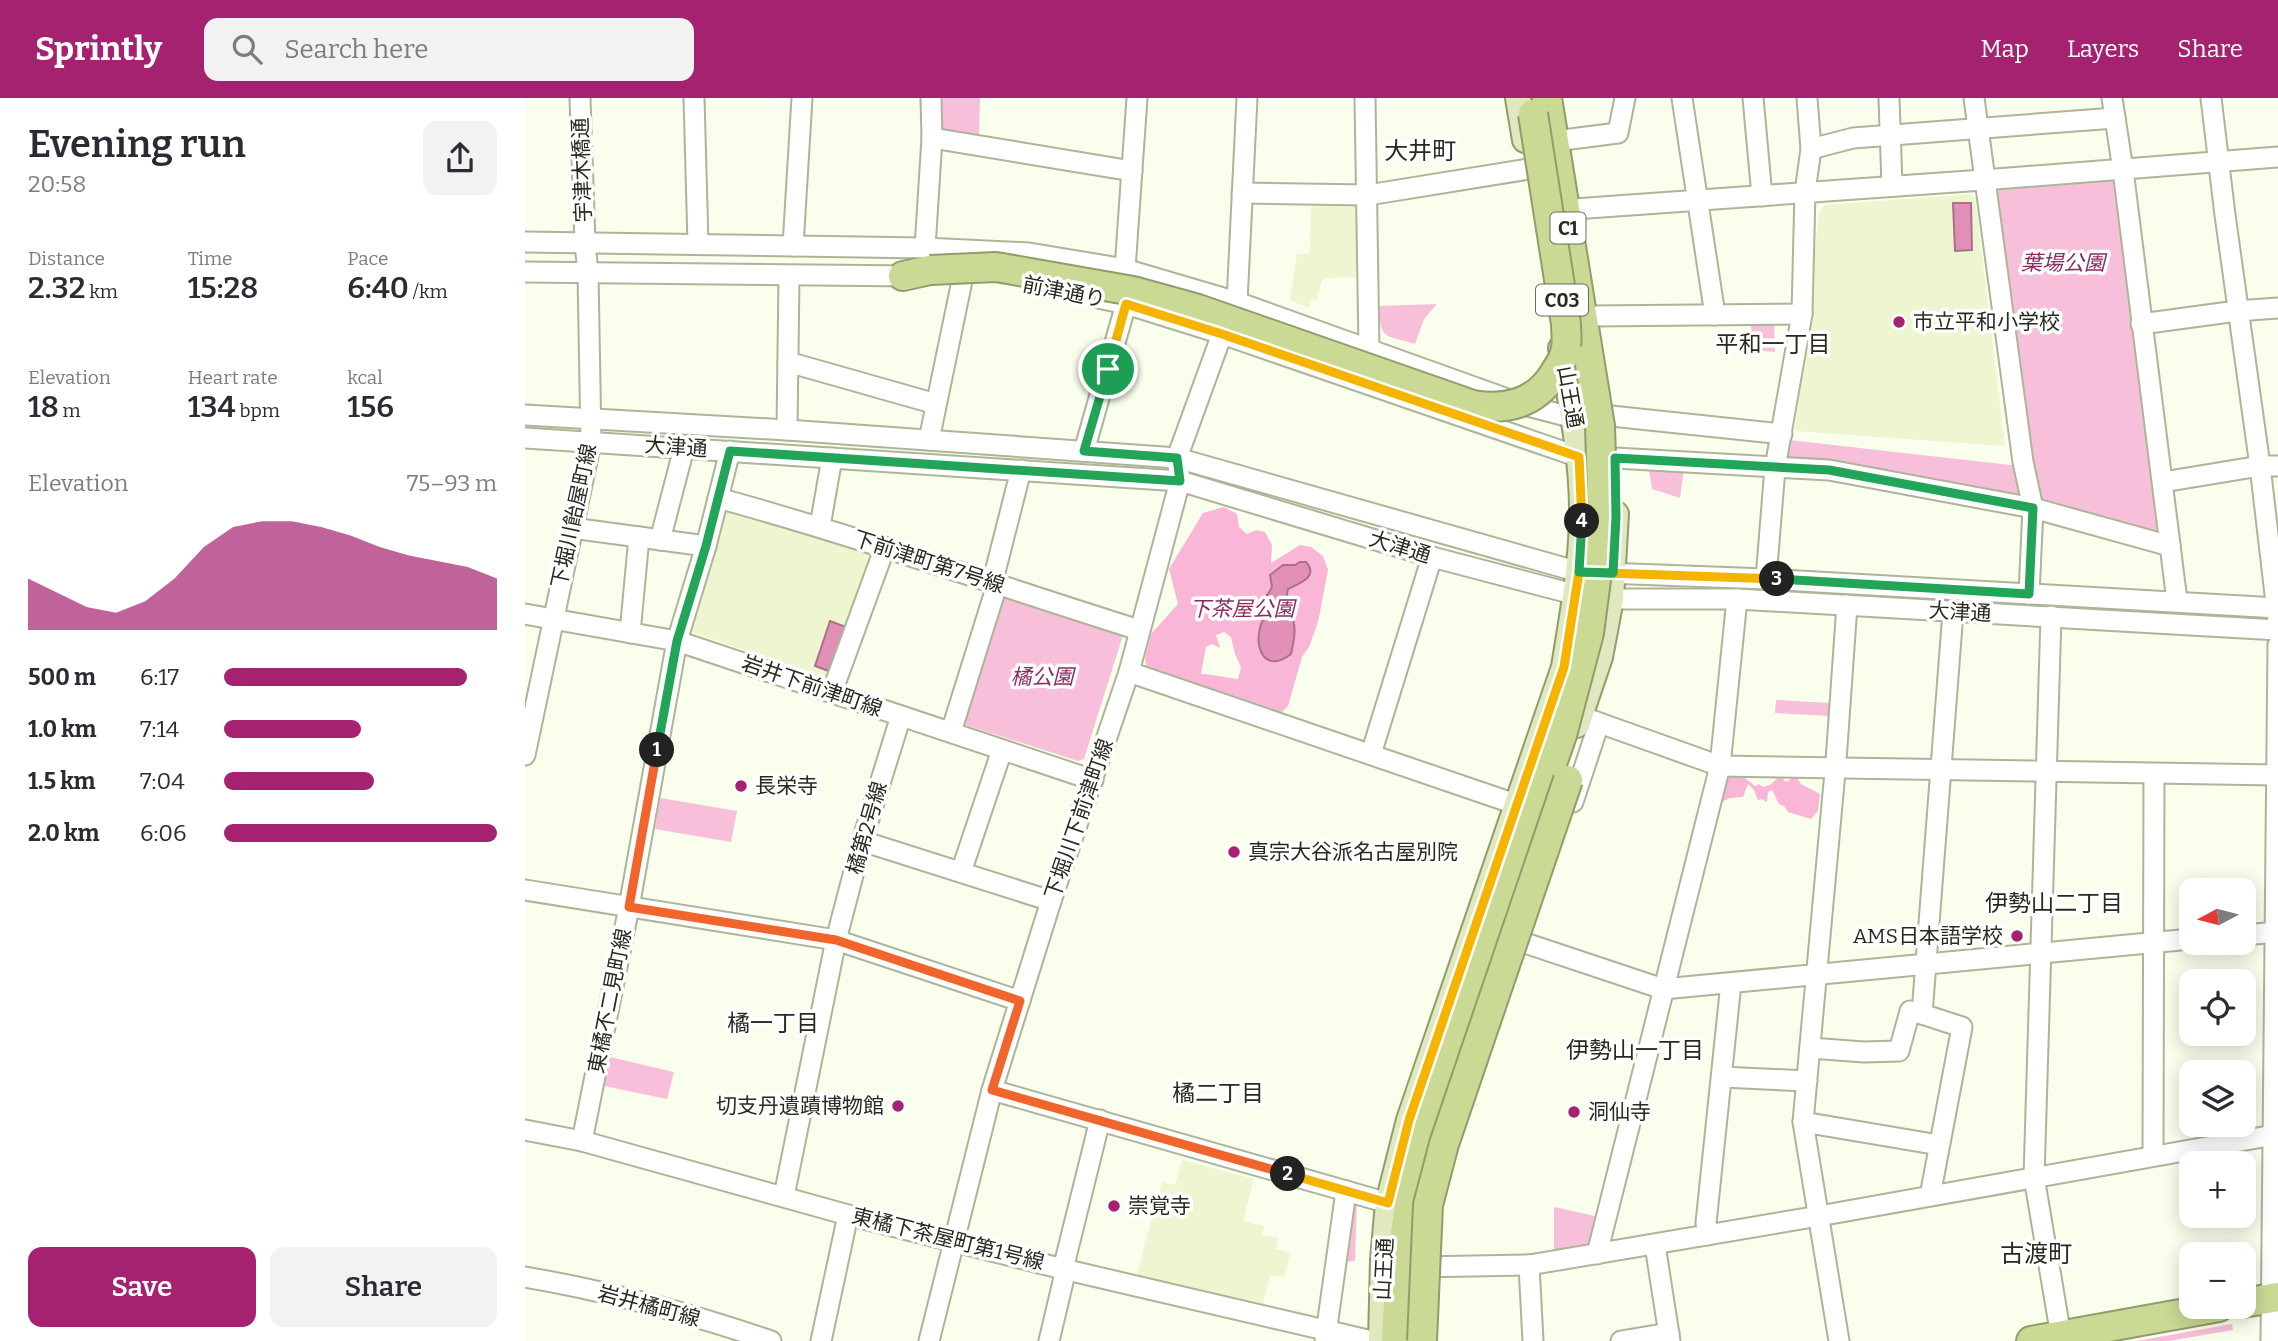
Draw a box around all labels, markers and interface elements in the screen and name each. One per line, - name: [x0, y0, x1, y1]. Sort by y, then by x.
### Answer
- search box: [204, 18, 694, 81]
- text: Sprintly: [35, 29, 162, 69]
- icon: search: [228, 30, 266, 68]
- text: Search here: [284, 34, 428, 65]
- text: Map: [1981, 35, 2029, 63]
- text: Layers: [2067, 35, 2139, 63]
- text: Share: [2177, 35, 2243, 63]
- street label: 宇津木橋通: [567, 117, 597, 223]
- text: Evening run: [28, 121, 246, 167]
- button: share: [423, 121, 497, 195]
- district label: 大井町: [1384, 137, 1456, 165]
- text: 20:58: [28, 170, 86, 198]
- road number: C1: [1551, 212, 1585, 244]
- text: Distance: [28, 247, 105, 270]
- text: Time: [188, 247, 233, 270]
- text: Pace: [347, 247, 388, 270]
- park label: 葉場公園: [2021, 250, 2108, 276]
- text: 2.32: [28, 270, 85, 306]
- text: 15:28: [188, 270, 258, 306]
- text: 6:40: [347, 270, 409, 306]
- street label: 前津通り: [1020, 271, 1108, 313]
- text: km: [85, 280, 118, 303]
- text: /km: [409, 280, 448, 303]
- road number: C03: [1536, 284, 1588, 316]
- place label: 市立平和小学校: [1913, 309, 2060, 335]
- marker: 市立平和小学校: [1891, 314, 1907, 330]
- district label: 平和一丁目: [1716, 330, 1831, 358]
- pin: [1078, 339, 1138, 399]
- icon: arrive: [1089, 350, 1127, 388]
- street label: 山王通: [1552, 364, 1588, 430]
- text: Elevation: [28, 366, 111, 389]
- text: Heart rate: [188, 366, 278, 389]
- text: kcal: [347, 366, 383, 389]
- text: 18: [28, 389, 59, 425]
- text: 134: [188, 389, 236, 425]
- text: 156: [347, 389, 394, 425]
- text: m: [59, 399, 81, 422]
- text: bpm: [236, 399, 280, 422]
- street label: 大津通: [644, 432, 708, 462]
- street label: 下堀川飴屋町線: [546, 441, 602, 591]
- text: Elevation: [28, 469, 128, 497]
- text: 75–93 m: [407, 469, 497, 497]
- pin: 4: [1565, 504, 1599, 538]
- text: 4: [1576, 509, 1587, 532]
- street label: 下前津町第7号線: [850, 525, 1008, 599]
- street label: 大津通: [1366, 525, 1434, 569]
- pin: 3: [1759, 561, 1795, 596]
- text: 3: [1771, 567, 1782, 590]
- park label: 下茶屋公園: [1190, 596, 1297, 622]
- street label: 大津通: [1928, 597, 1992, 627]
- street label: 岩井下前津町線: [738, 650, 886, 722]
- text: 500 m: [28, 663, 96, 691]
- text: 6:17: [140, 663, 179, 691]
- park label: 橘公園: [1011, 664, 1076, 690]
- text: 1.0 km: [28, 715, 97, 743]
- text: 7:14: [140, 715, 179, 743]
- pin: 1: [639, 732, 675, 768]
- street label: 下堀川下前津町線: [1039, 735, 1119, 903]
- text: 1: [652, 738, 661, 761]
- text: 1.5 km: [28, 767, 95, 795]
- text: 7:04: [140, 767, 185, 795]
- place label: 長栄寺: [755, 773, 818, 799]
- marker: 長栄寺: [733, 778, 749, 794]
- street label: 橘第2号線: [841, 779, 893, 877]
- text: 2.0 km: [28, 819, 99, 847]
- text: 6:06: [140, 819, 187, 847]
- place label: 真宗大谷派名古屋別院: [1248, 839, 1458, 865]
- marker: 真宗大谷派名古屋別院: [1226, 844, 1242, 860]
- north arrow: [2179, 878, 2256, 956]
- map controls: [2179, 878, 2256, 1319]
- district label: 伊勢山二丁目: [1985, 889, 2123, 917]
- place label: AMS日本語学校: [1853, 923, 2003, 949]
- street label: 東橘不二見町線: [583, 926, 637, 1076]
- marker: AMS日本語学校: [2009, 928, 2025, 944]
- button: locate: [2179, 969, 2256, 1046]
- district label: 橘一丁目: [727, 1009, 819, 1037]
- district label: 伊勢山一丁目: [1566, 1036, 1704, 1064]
- button: layers: [2179, 1060, 2256, 1137]
- district label: 橘二丁目: [1172, 1079, 1264, 1107]
- place label: 切支丹遺蹟博物館: [716, 1093, 884, 1119]
- marker: 切支丹遺蹟博物館: [890, 1098, 906, 1114]
- place label: 洞仙寺: [1588, 1099, 1651, 1125]
- marker: 洞仙寺: [1566, 1104, 1582, 1120]
- button: +: [2179, 1151, 2256, 1228]
- pin: 2: [1271, 1156, 1305, 1192]
- text: 2: [1282, 1162, 1293, 1185]
- place label: 崇覚寺: [1128, 1193, 1191, 1219]
- marker: 崇覚寺: [1106, 1198, 1122, 1214]
- street label: 東橘下茶屋町第1号線: [849, 1202, 1047, 1276]
- street label: 山王通: [1369, 1237, 1399, 1301]
- district label: 古渡町: [2000, 1240, 2072, 1268]
- button: −: [2179, 1242, 2256, 1319]
- button: Save: [28, 1247, 256, 1327]
- button: Share: [270, 1247, 497, 1327]
- street label: 岩井橘町線: [595, 1280, 703, 1332]

